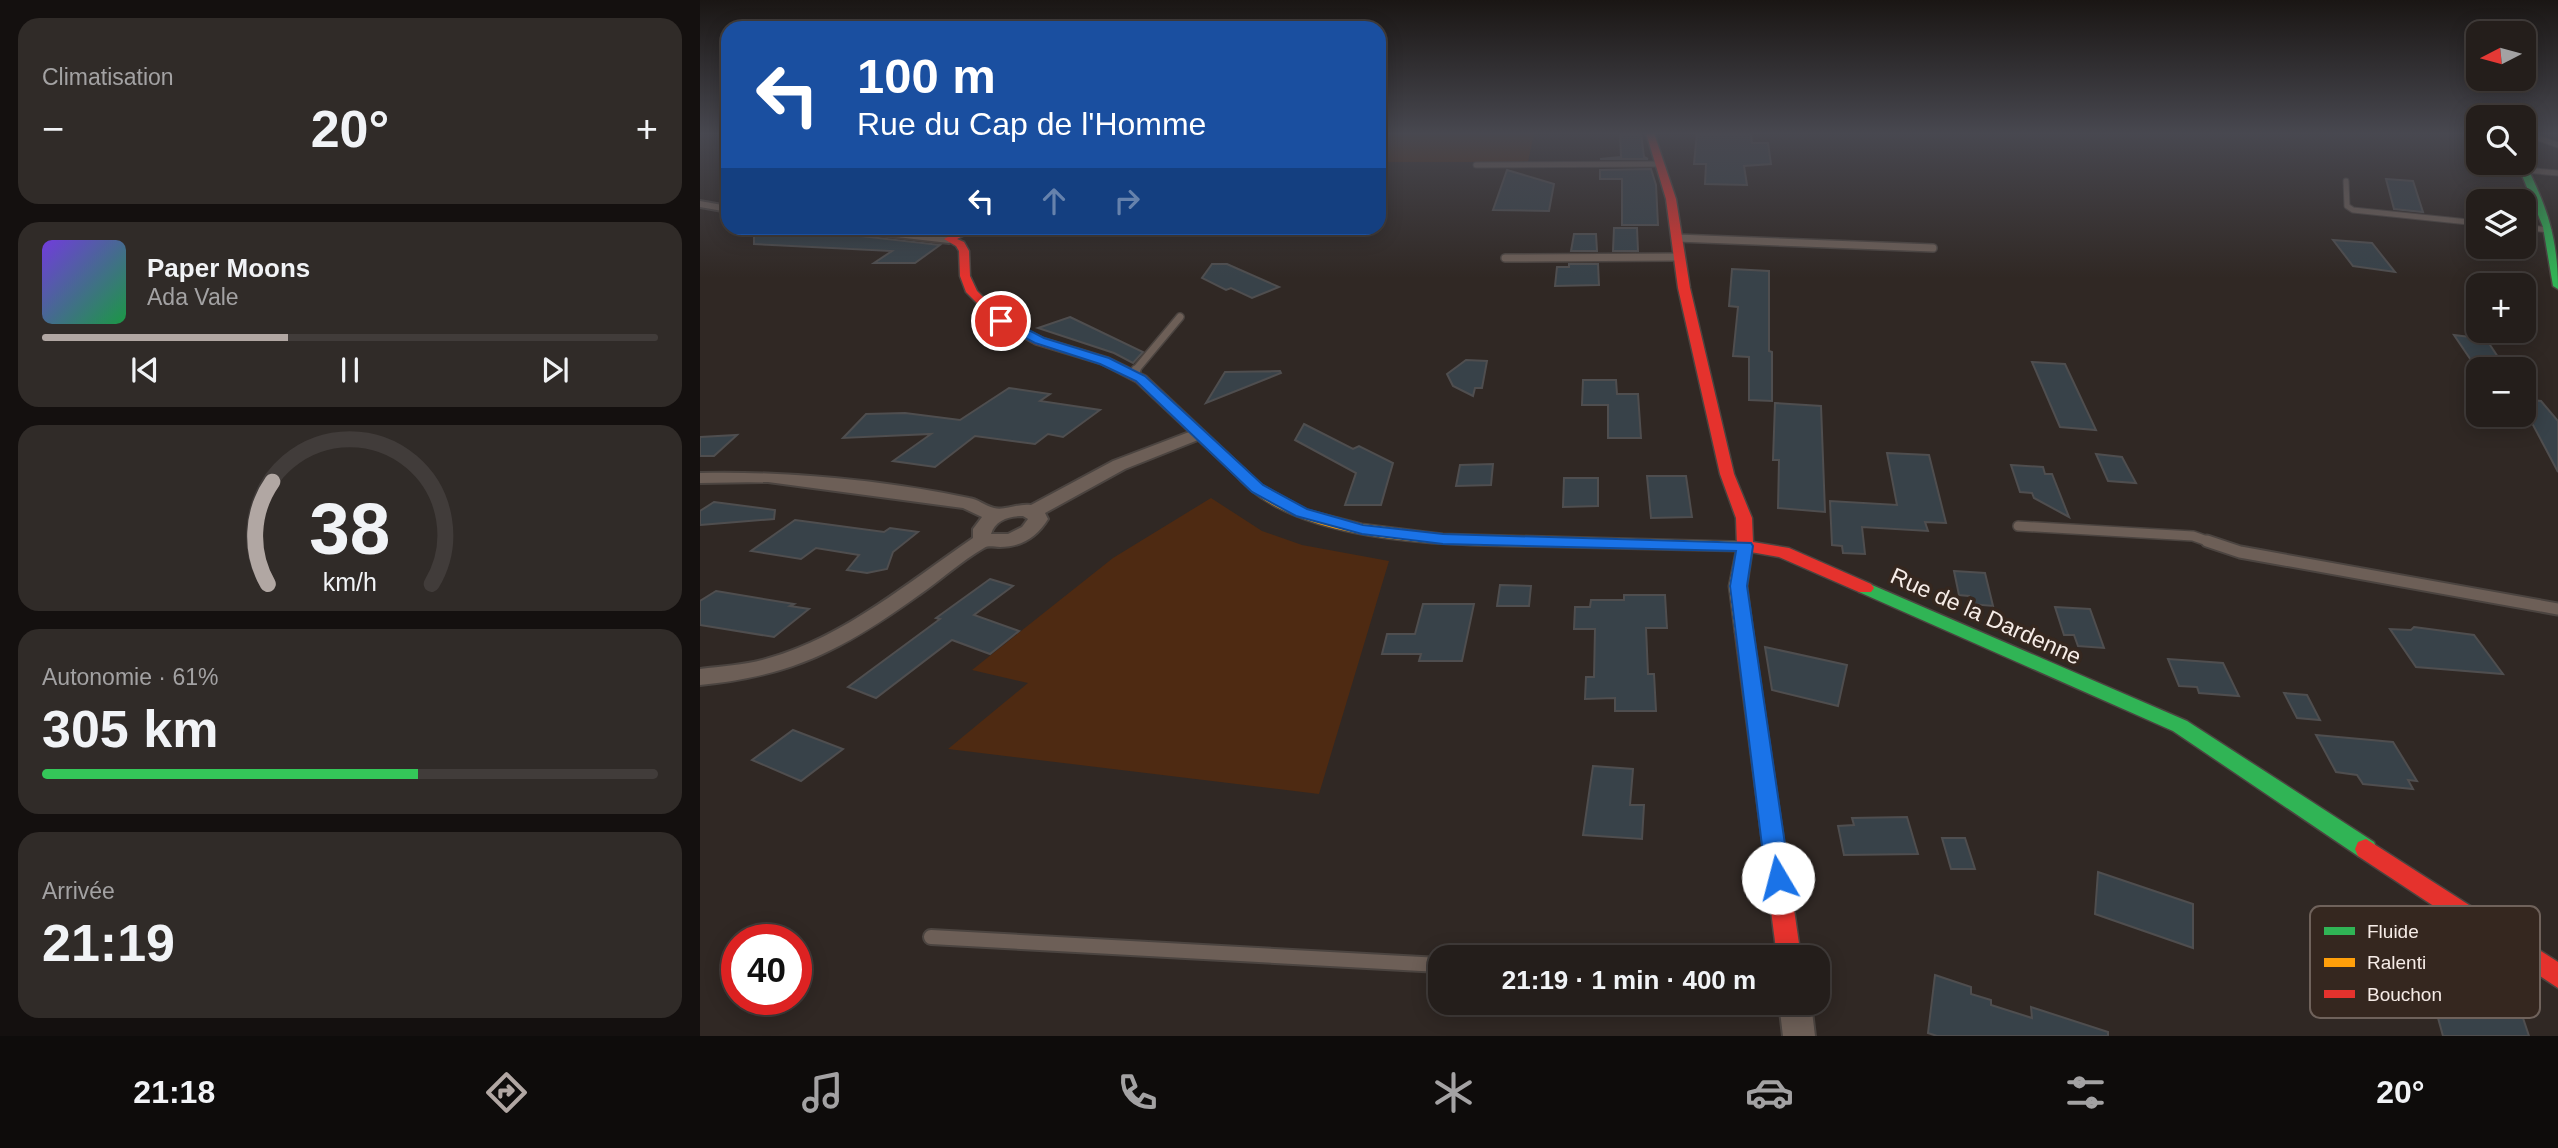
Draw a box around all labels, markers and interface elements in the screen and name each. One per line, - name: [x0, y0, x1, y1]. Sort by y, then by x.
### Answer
- north arrow: [2466, 21, 2536, 91]
- map controls: [2466, 21, 2536, 427]
- icon: left: [742, 49, 833, 140]
- text: 100 m: [857, 49, 996, 103]
- text: Climatisation: [42, 64, 174, 90]
- text: 20°: [311, 100, 389, 158]
- button: search: [2466, 105, 2536, 175]
- text: Rue du Cap de l'Homme: [857, 106, 1206, 142]
- text: −: [42, 108, 64, 150]
- text: +: [636, 108, 658, 150]
- icon: left: [962, 182, 1000, 220]
- icon: ahead: [1035, 182, 1073, 220]
- icon: right: [1108, 182, 1146, 220]
- button: layers: [2466, 189, 2536, 259]
- text: Paper Moons: [147, 253, 310, 283]
- button: +: [2466, 273, 2536, 343]
- text: Ada Vale: [147, 284, 239, 310]
- pin: [971, 291, 1031, 351]
- icon: arrive: [982, 302, 1020, 340]
- icon: previous: [126, 351, 164, 389]
- icon: pause: [331, 351, 369, 389]
- icon: next: [536, 351, 574, 389]
- button: −: [2466, 357, 2536, 427]
- text: 38: [310, 488, 390, 569]
- street label: Rue de la Dardenne: [1887, 562, 2085, 670]
- text: km/h: [323, 568, 377, 596]
- text: Autonomie · 61%: [42, 664, 218, 690]
- text: 305 km: [42, 700, 218, 758]
- position arrow: [1741, 841, 1815, 915]
- text: Arrivée: [42, 878, 115, 904]
- legend: [2310, 906, 2540, 1018]
- text: 21:19: [42, 914, 175, 972]
- text: Fluide: [2367, 921, 2419, 942]
- speed limit sign: 40: [721, 924, 812, 1015]
- text: Ralenti: [2367, 952, 2426, 973]
- text: 21:19 · 1 min · 400 m: [1502, 965, 1756, 995]
- text: Bouchon: [2367, 984, 2442, 1005]
- icon: directions: [482, 1068, 531, 1117]
- icon: music: [798, 1068, 847, 1117]
- icon: phone: [1113, 1068, 1162, 1117]
- icon: climate: [1429, 1068, 1478, 1117]
- icon: car: [1745, 1068, 1794, 1117]
- icon: filters: [2061, 1068, 2110, 1117]
- text: 21:18: [133, 1074, 215, 1110]
- text: 20°: [2376, 1074, 2425, 1110]

